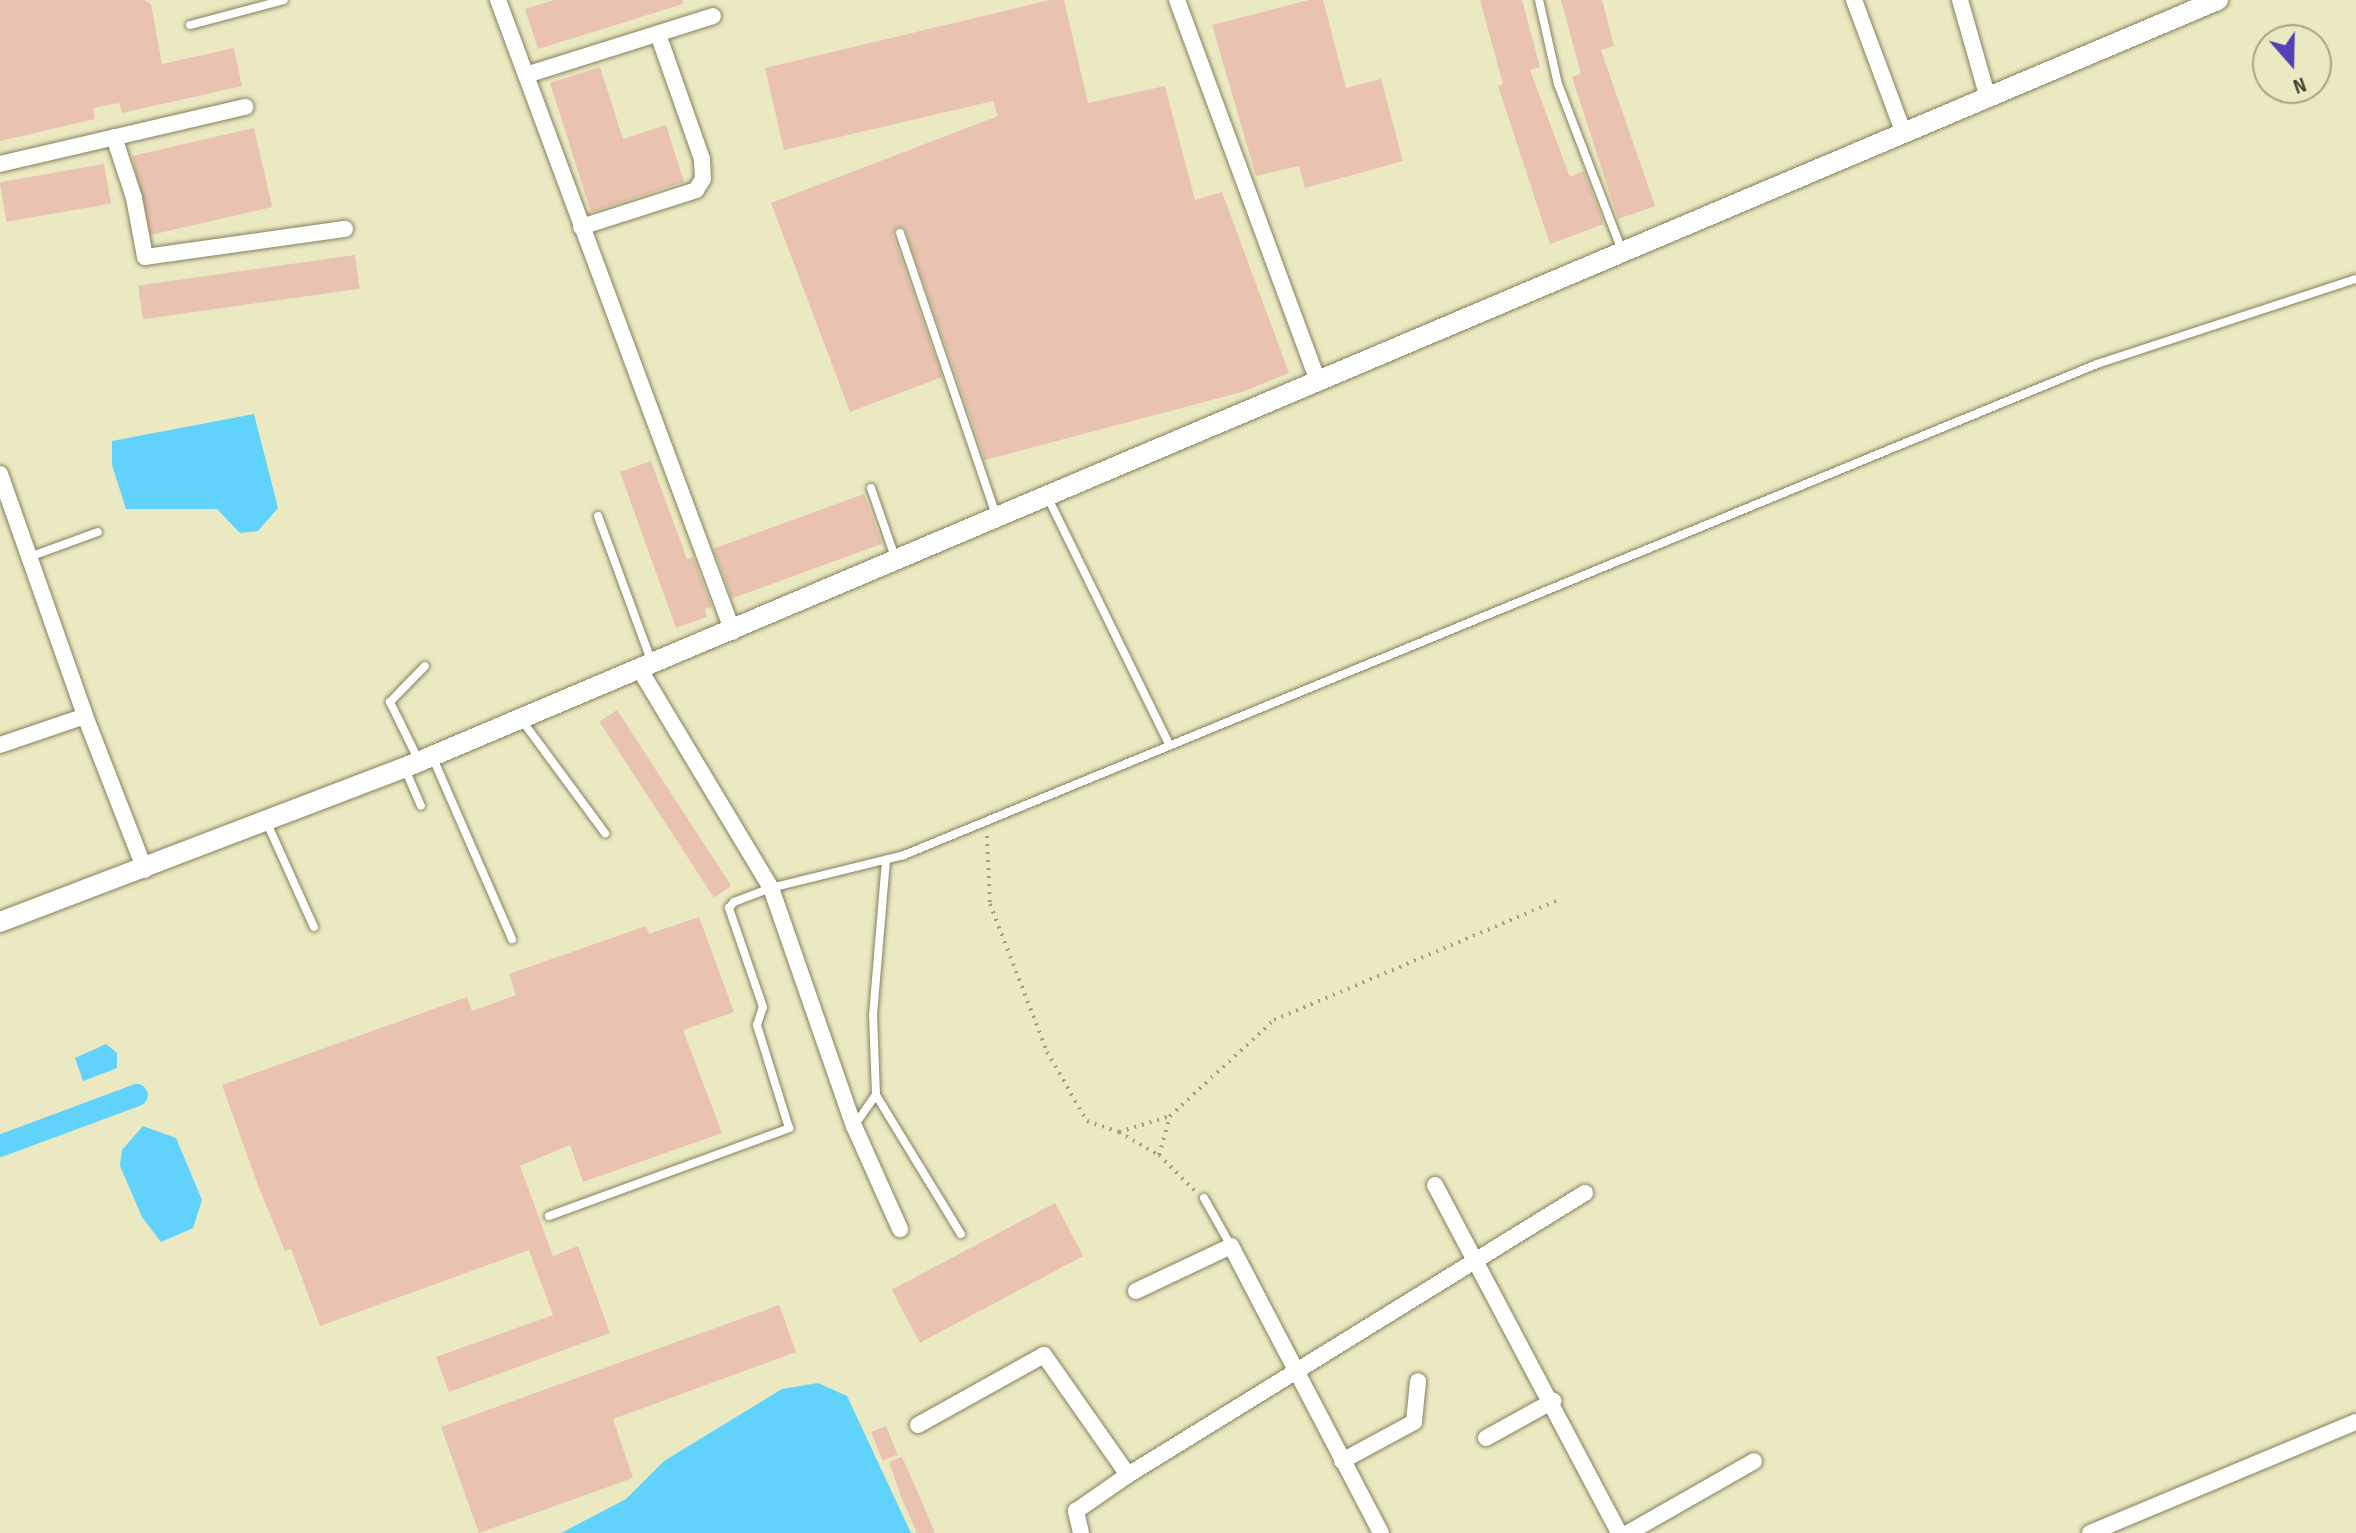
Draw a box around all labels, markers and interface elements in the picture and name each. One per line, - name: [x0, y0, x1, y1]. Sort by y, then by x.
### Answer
- north arrow: [2252, 24, 2332, 104]
- text: N: [2290, 70, 2310, 100]

